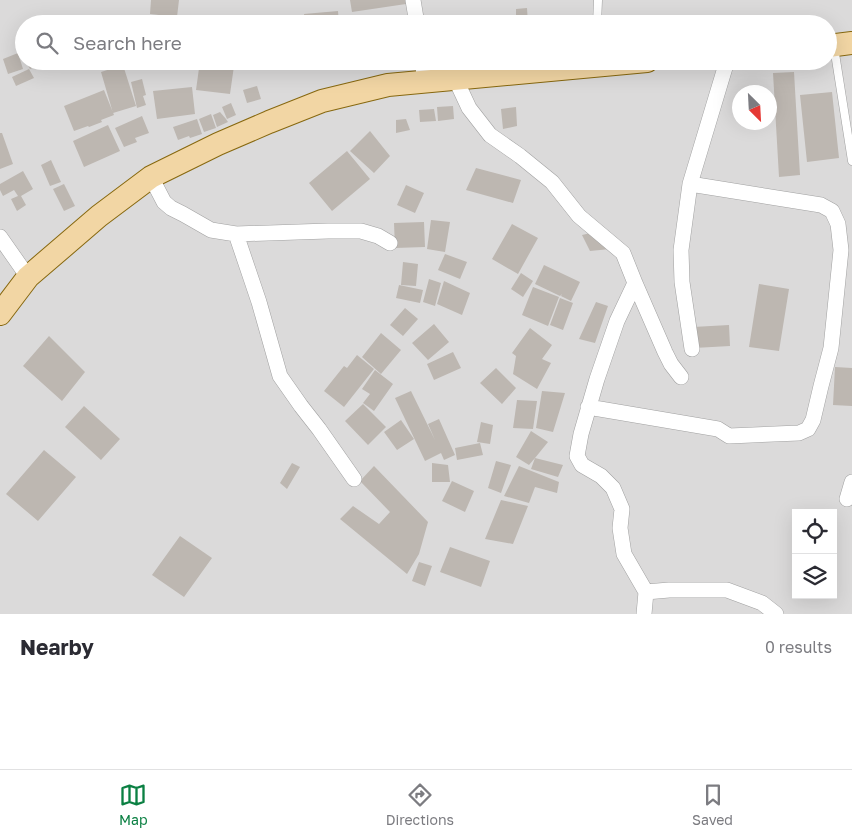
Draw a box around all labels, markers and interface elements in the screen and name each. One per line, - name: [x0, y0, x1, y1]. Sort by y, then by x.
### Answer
- search box: [15, 15, 837, 70]
- icon: search: [33, 29, 61, 57]
- text: Search here: [73, 31, 182, 54]
- north arrow: [732, 85, 777, 130]
- map controls: [792, 509, 837, 599]
- button: locate: [792, 509, 837, 554]
- button: layers: [792, 554, 837, 599]
- text: Nearby: [20, 634, 94, 660]
- text: 0 results: [765, 637, 832, 657]
- tab: Map: [119, 781, 148, 828]
- tab: Directions: [386, 781, 454, 828]
- tab: Saved: [692, 781, 733, 828]

